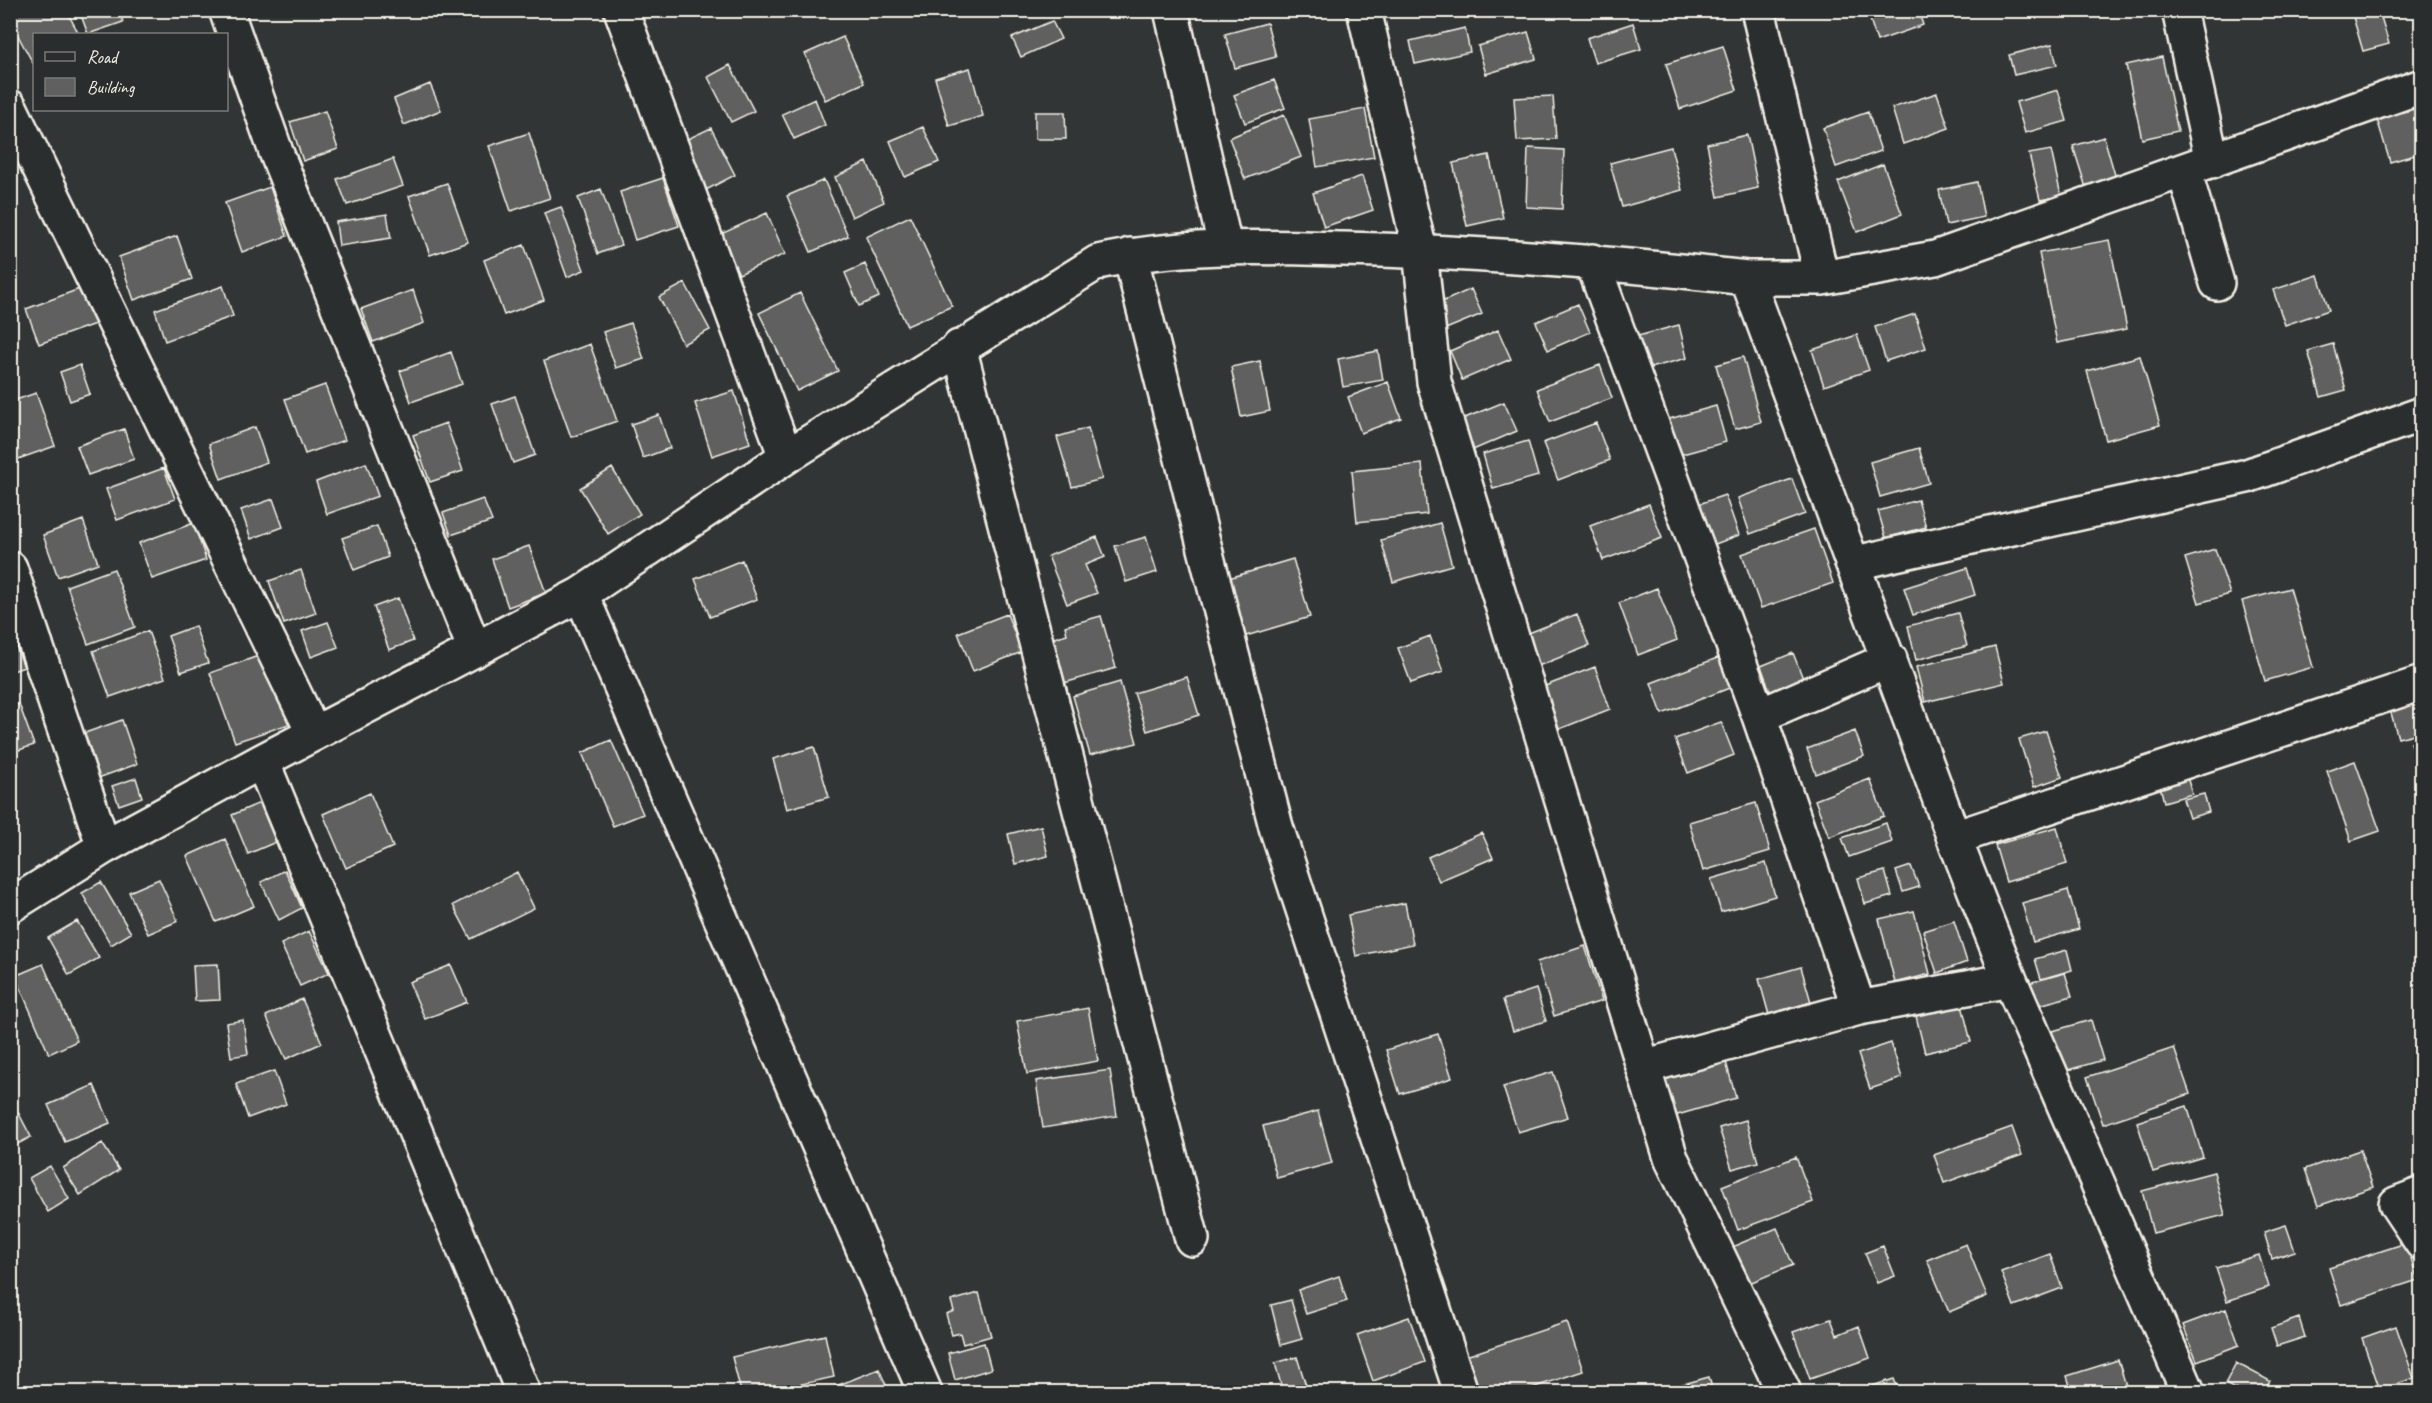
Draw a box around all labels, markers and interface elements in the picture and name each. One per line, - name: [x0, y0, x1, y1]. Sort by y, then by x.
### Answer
- legend: [33, 33, 228, 111]
- text: Road: [87, 46, 120, 68]
- text: Building: [87, 76, 136, 98]

